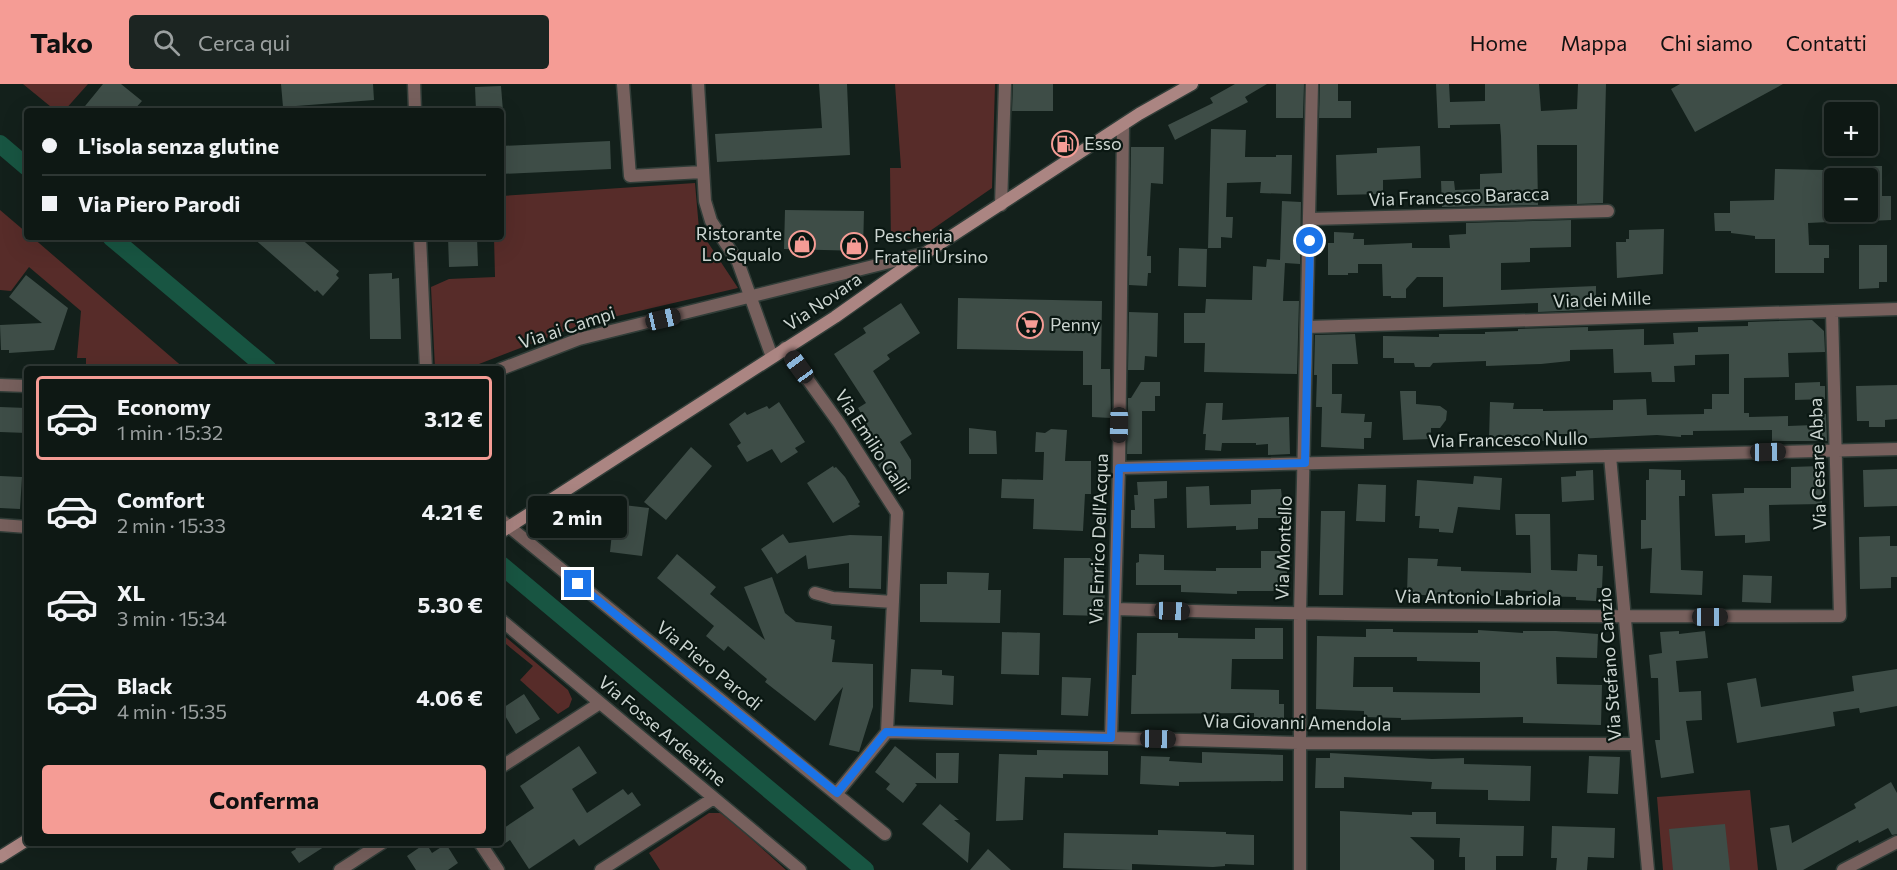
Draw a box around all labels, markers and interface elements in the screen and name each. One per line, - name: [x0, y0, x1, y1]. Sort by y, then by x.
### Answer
- search box: [129, 15, 549, 69]
- text: Tako: [30, 25, 93, 59]
- icon: search: [150, 26, 183, 59]
- text: Cerca qui: [198, 29, 290, 56]
- text: Home: [1470, 30, 1527, 55]
- text: Mappa: [1560, 30, 1627, 55]
- text: Chi siamo: [1660, 30, 1753, 55]
- text: Contatti: [1786, 30, 1867, 55]
- map controls: [1824, 102, 1878, 222]
- button: +: [1824, 102, 1878, 156]
- fuel station icon: Esso: [1050, 129, 1080, 159]
- text: L'isola senza glutine: [78, 132, 279, 159]
- place label: Esso: [1084, 132, 1122, 154]
- button: −: [1824, 168, 1878, 222]
- street label: Via Francesco Baracca: [1368, 182, 1550, 210]
- text: Via Piero Parodi: [78, 190, 240, 217]
- place label: Ristorante Lo Squalo: [696, 222, 782, 265]
- place label: Pescheria Fratelli Ursino: [874, 224, 988, 267]
- route start: [1296, 227, 1323, 254]
- shop icon: Ristorante Lo Squalo: [787, 229, 817, 259]
- shop icon: Pescheria Fratelli Ursino: [839, 231, 869, 261]
- street label: Via Novara: [780, 267, 865, 335]
- street label: Via dei Mille: [1552, 286, 1651, 312]
- street label: Via ai Campi: [516, 301, 618, 353]
- car: [643, 306, 683, 332]
- supermarket icon: Penny: [1015, 310, 1045, 340]
- place label: Penny: [1050, 313, 1100, 335]
- car: [781, 347, 817, 387]
- street label: Via Emilio Galli: [831, 385, 915, 498]
- icon: car: [45, 391, 99, 445]
- text: Economy: [117, 393, 211, 420]
- street label: Via Cesare Abba: [1804, 398, 1830, 530]
- text: 3.12 €: [424, 405, 483, 432]
- car: [1110, 407, 1128, 443]
- text: 1 min · 15:32: [117, 420, 223, 444]
- street label: Via Francesco Nullo: [1428, 427, 1588, 451]
- car: [1750, 443, 1786, 461]
- street label: Via Enrico Dell'Acqua: [1084, 453, 1112, 625]
- icon: car: [45, 484, 99, 538]
- text: Comfort: [117, 486, 205, 513]
- street label: Via Montello: [1270, 495, 1296, 601]
- callout: 2 min: [528, 497, 628, 539]
- text: 4.21 €: [422, 498, 483, 525]
- text: 2 min: [553, 505, 602, 529]
- text: 2 min · 15:33: [117, 513, 226, 537]
- route end: [564, 570, 591, 597]
- icon: car: [45, 577, 99, 631]
- text: XL: [117, 579, 145, 606]
- street label: Via Antonio Labriola: [1395, 585, 1562, 609]
- street label: Via Stefano Canzio: [1593, 586, 1625, 742]
- text: 5.30 €: [418, 591, 483, 618]
- car: [1154, 601, 1190, 621]
- text: 3 min · 15:34: [117, 606, 227, 630]
- car: [1692, 608, 1728, 626]
- street label: Via Piero Parodi: [652, 616, 767, 715]
- icon: car: [45, 670, 99, 724]
- street label: Via Fosse Ardeatine: [594, 670, 731, 790]
- text: Black: [117, 672, 172, 699]
- text: 4.06 €: [416, 684, 483, 711]
- text: 4 min · 15:35: [117, 699, 227, 723]
- street label: Via Giovanni Amendola: [1203, 709, 1391, 735]
- car: [1140, 730, 1176, 748]
- button: Conferma: [42, 765, 486, 834]

